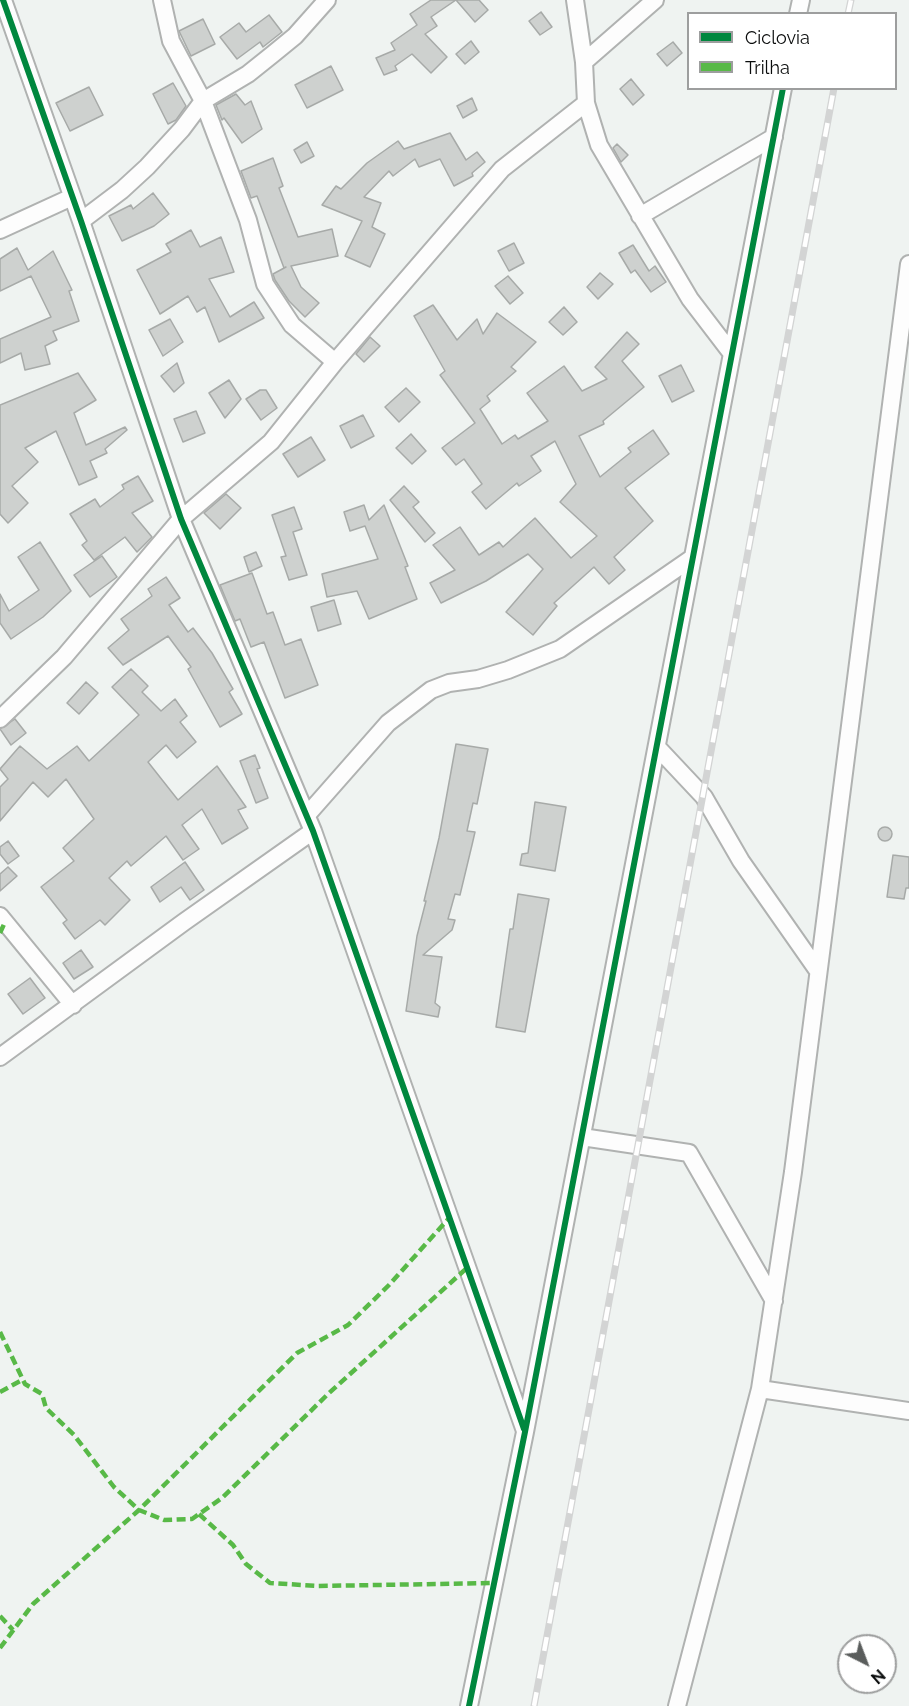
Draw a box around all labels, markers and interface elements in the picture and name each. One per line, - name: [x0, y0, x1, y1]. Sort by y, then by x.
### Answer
- legend: [687, 12, 897, 90]
- text: Ciclovia: [745, 27, 810, 48]
- text: Trilha: [745, 57, 790, 78]
- north arrow: [837, 1634, 897, 1694]
- text: N: [867, 1665, 889, 1687]

